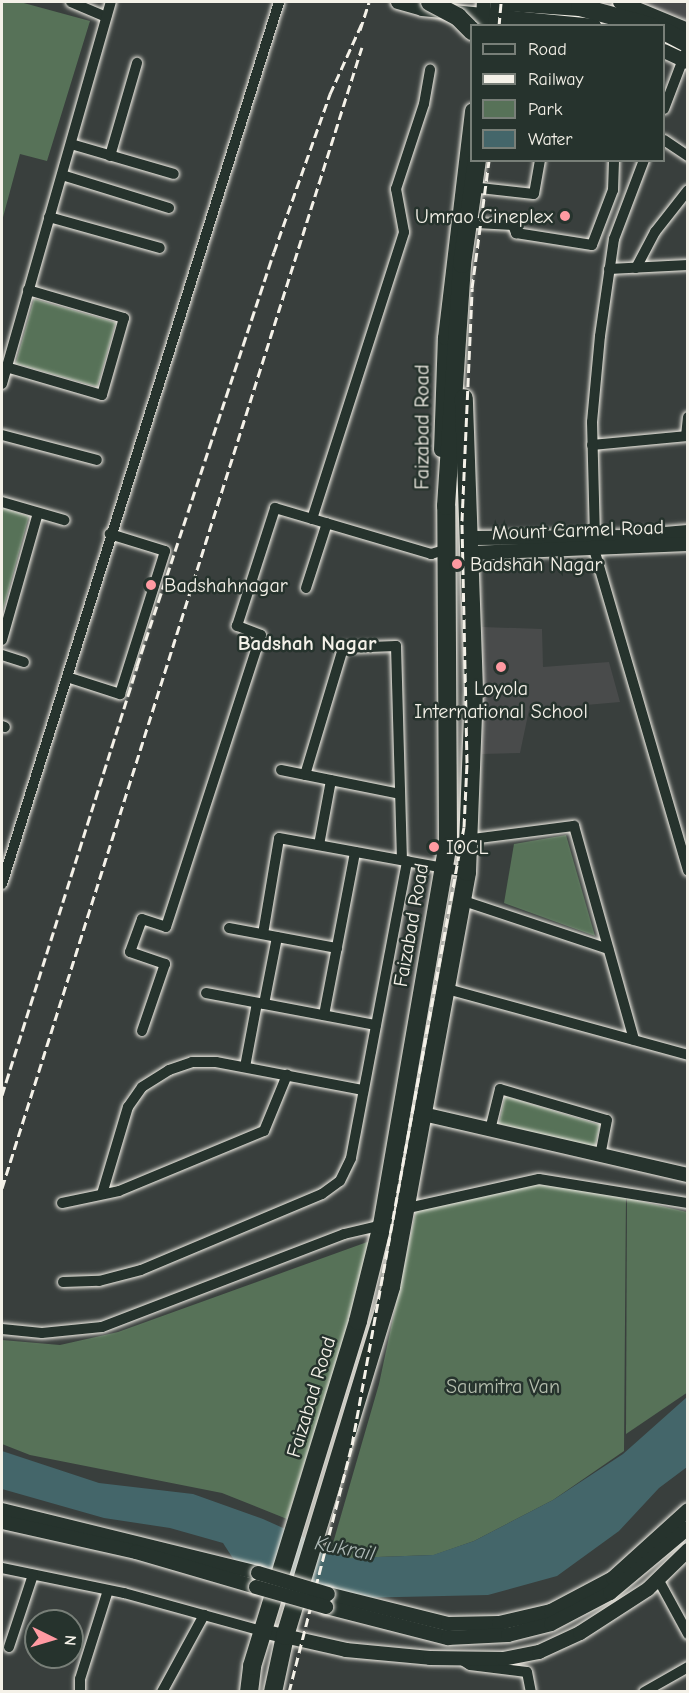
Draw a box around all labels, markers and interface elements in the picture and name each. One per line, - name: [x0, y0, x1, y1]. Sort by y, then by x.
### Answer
- legend: [470, 24, 665, 162]
- text: Road: [528, 39, 567, 60]
- text: Railway: [528, 69, 584, 90]
- text: Park: [528, 99, 562, 120]
- text: Water: [528, 129, 572, 150]
- place label: Umrao Cineplex: [415, 204, 553, 228]
- marker: Umrao Cineplex: [558, 209, 572, 223]
- street label: Faizabad Road: [410, 364, 434, 490]
- street label: Mount Carmel Road: [491, 515, 665, 545]
- place label: Badshah Nagar: [470, 552, 602, 576]
- marker: Badshah Nagar: [448, 555, 466, 573]
- place label: Badshahnagar: [164, 573, 288, 597]
- marker: Badshahnagar: [142, 576, 160, 594]
- district label: Badshah Nagar: [238, 630, 376, 656]
- marker: Loyola International School: [494, 660, 508, 674]
- place label: Loyola International School: [414, 676, 588, 723]
- place label: IOCL: [446, 835, 488, 859]
- marker: IOCL: [427, 840, 441, 854]
- street label: Faizabad Road: [388, 861, 434, 989]
- street label: Faizabad Road: [281, 1334, 341, 1460]
- park label: Saumitra Van: [446, 1374, 560, 1398]
- water label: Kukrail: [313, 1530, 377, 1566]
- north arrow: [24, 1609, 84, 1669]
- text: N: [61, 1634, 79, 1646]

